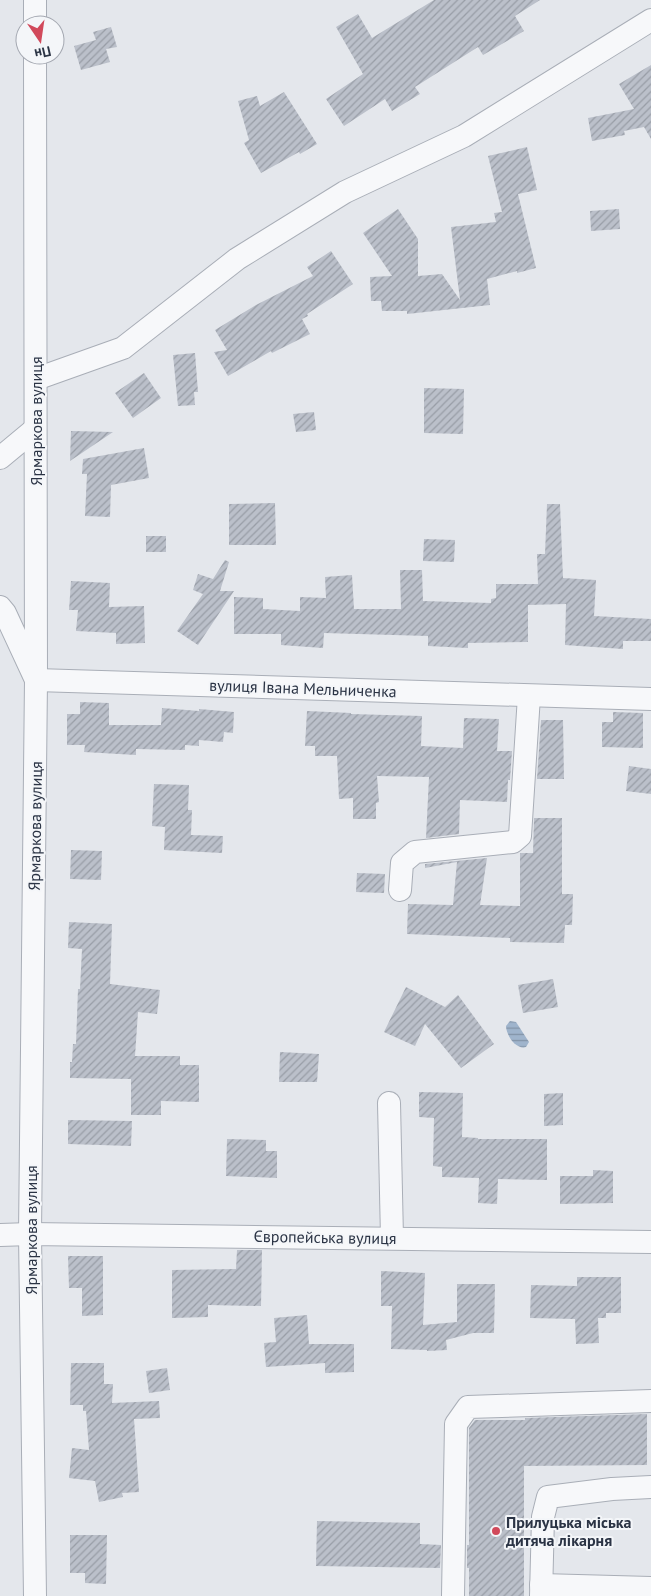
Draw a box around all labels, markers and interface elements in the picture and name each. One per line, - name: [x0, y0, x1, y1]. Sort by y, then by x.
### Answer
- north arrow: [15, 15, 65, 65]
- text: Пн: [33, 42, 53, 63]
- street label: Ярмаркова вулиця: [26, 356, 46, 486]
- street label: вулиця Івана Мельниченка: [209, 675, 397, 701]
- street label: Ярмаркова вулиця: [24, 761, 46, 891]
- street label: Ярмаркова вулиця: [21, 1165, 41, 1295]
- street label: Європейська вулиця: [253, 1226, 397, 1248]
- place label: Прилуцька міська дитяча лікарня: [505, 1512, 632, 1550]
- marker: Прилуцька міська дитяча лікарня: [490, 1525, 502, 1537]

